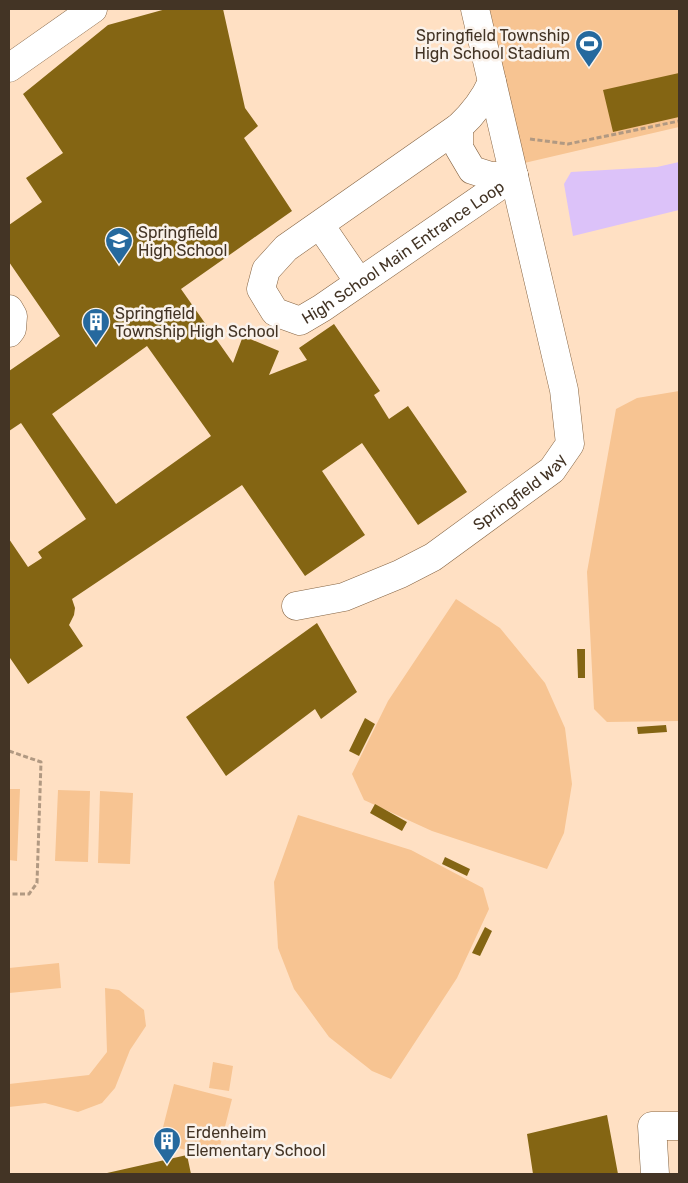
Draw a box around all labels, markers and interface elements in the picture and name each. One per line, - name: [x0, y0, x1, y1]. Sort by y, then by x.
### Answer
- place label: Springfield Township High School Stadium: [414, 26, 570, 63]
- sports icon: Springfield Township High School Stadium: [574, 29, 604, 68]
- street label: High School Main Entrance Loop: [298, 176, 508, 327]
- place label: Springfield High School: [138, 223, 227, 260]
- school or university icon: Springfield High School: [104, 226, 134, 265]
- place label: Springfield Township High School: [115, 304, 279, 341]
- building icon: Springfield Township High School: [81, 307, 111, 346]
- street label: Springfield Way: [469, 450, 570, 534]
- place label: Erdenheim Elementary School: [186, 1123, 326, 1160]
- building icon: Erdenheim Elementary School: [152, 1126, 182, 1165]

